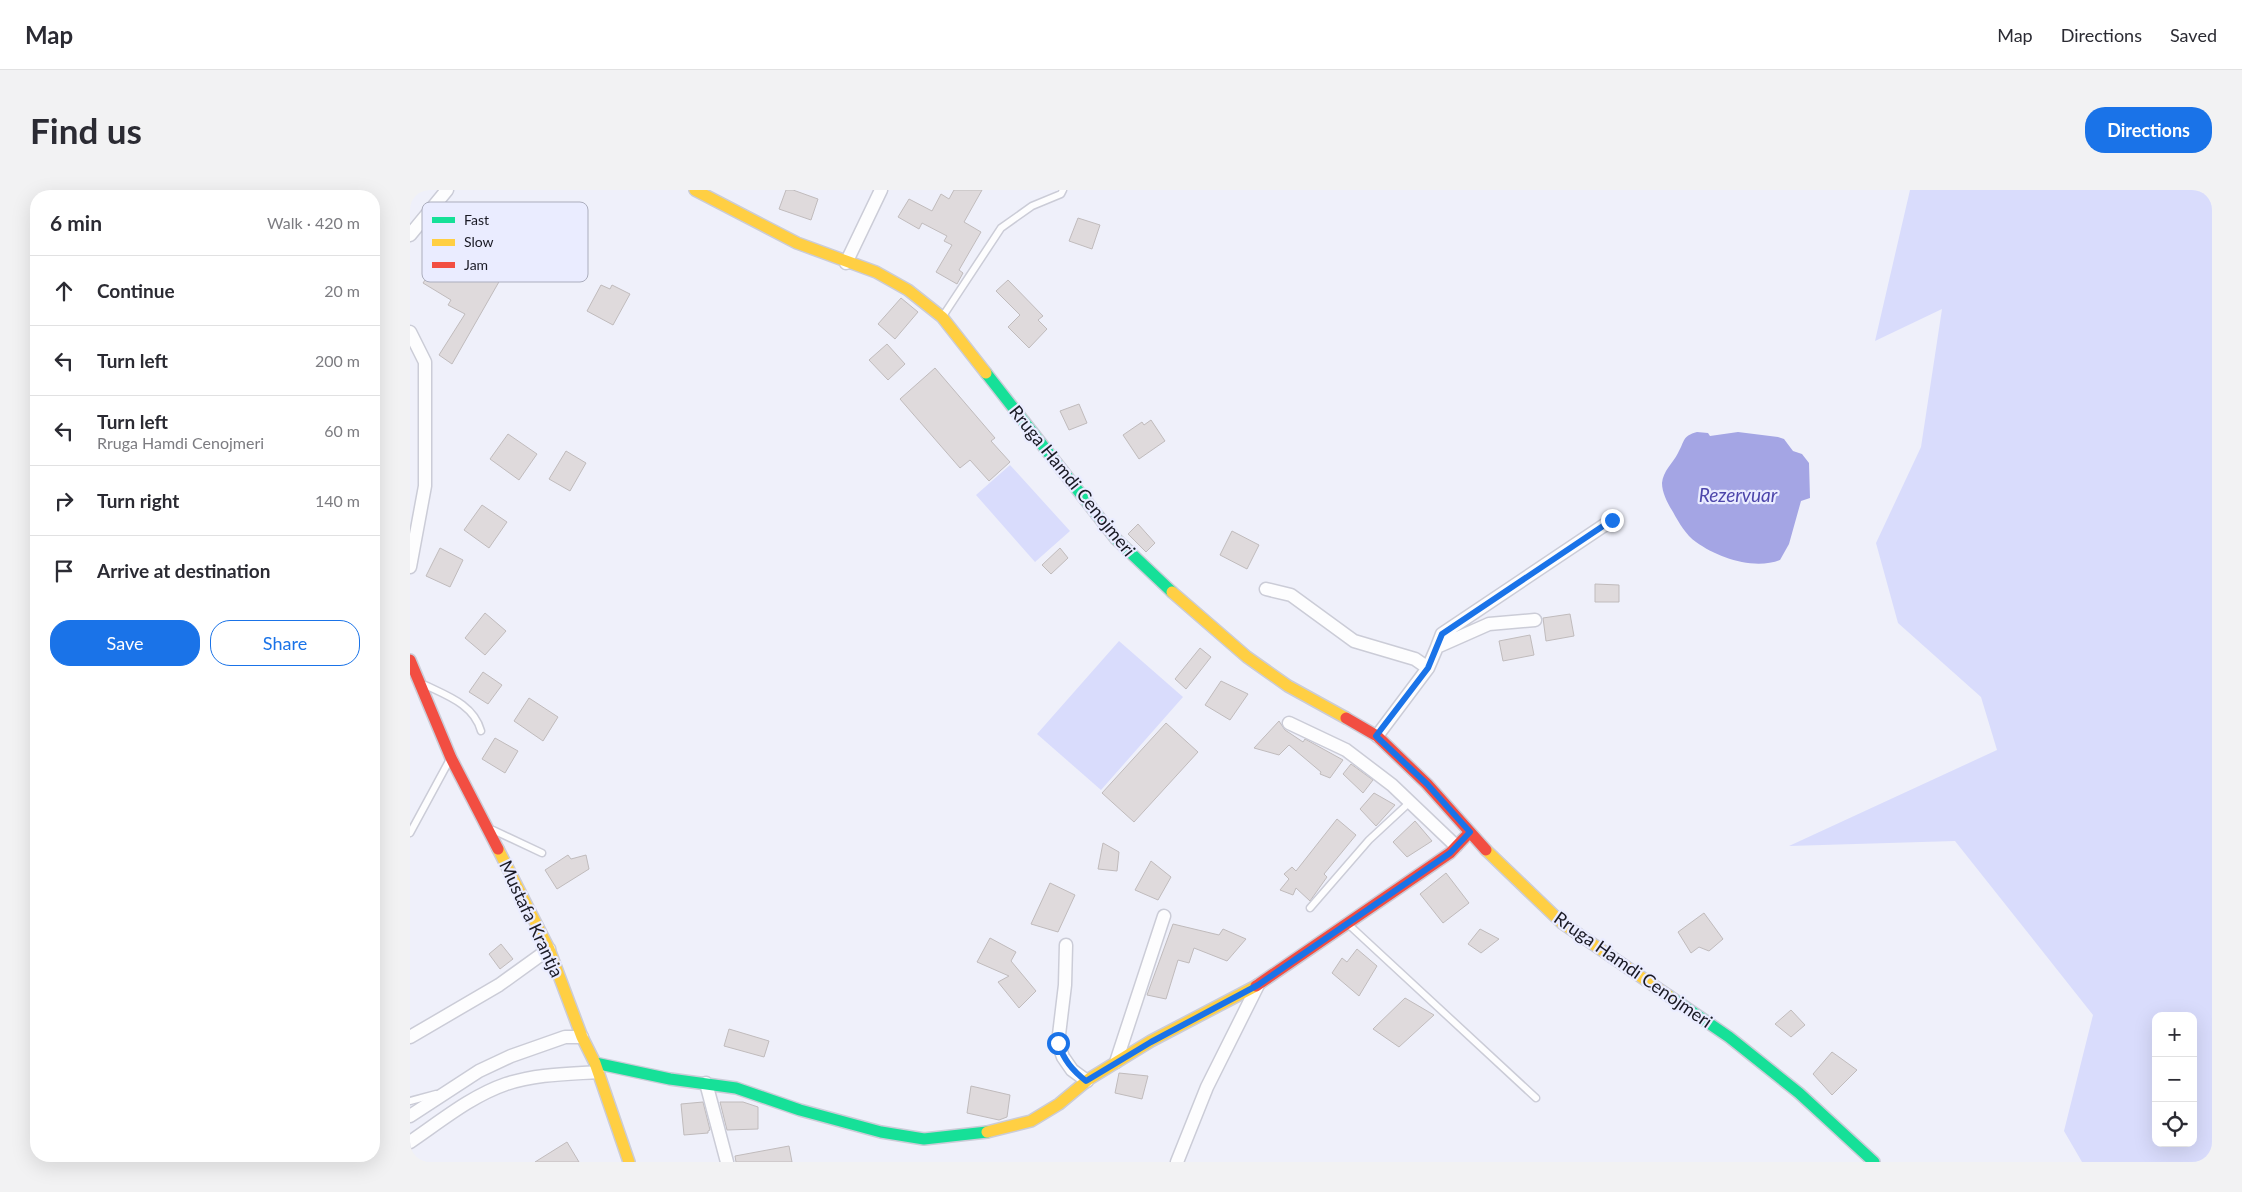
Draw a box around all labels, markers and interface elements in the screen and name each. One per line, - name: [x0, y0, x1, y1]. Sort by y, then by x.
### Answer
- text: Map: [25, 20, 73, 49]
- text: Map: [1997, 24, 2033, 46]
- text: Directions: [2061, 24, 2142, 46]
- text: Saved: [2170, 24, 2217, 46]
- button: Directions: [2085, 107, 2212, 153]
- text: Find us: [30, 109, 142, 151]
- legend: [422, 202, 588, 282]
- text: 6 min: [50, 210, 102, 235]
- text: Fast: [464, 211, 489, 228]
- text: Walk · 420 m: [267, 213, 360, 232]
- text: Slow: [464, 233, 494, 250]
- text: Jam: [464, 256, 488, 273]
- icon: ahead: [50, 277, 78, 305]
- text: Continue: [97, 279, 175, 302]
- text: 20 m: [324, 281, 360, 300]
- icon: left: [50, 347, 78, 375]
- text: Turn left: [97, 349, 168, 372]
- text: 200 m: [315, 351, 360, 370]
- street label: Rruga Hamdi Cenojmeri: [1005, 400, 1140, 560]
- text: Turn left: [97, 410, 168, 433]
- icon: left: [50, 417, 78, 445]
- text: 60 m: [324, 421, 360, 440]
- text: Rruga Hamdi Cenojmeri: [97, 433, 264, 452]
- water label: Rezervuar: [1699, 483, 1778, 506]
- icon: right: [50, 487, 78, 515]
- text: Turn right: [97, 489, 179, 512]
- text: 140 m: [315, 491, 360, 510]
- route end: [1601, 509, 1624, 532]
- icon: arrive: [50, 557, 78, 585]
- text: Arrive at destination: [97, 559, 270, 582]
- button: Save: [50, 620, 200, 666]
- button: Share: [210, 620, 360, 666]
- street label: Mustafa Krantja: [495, 857, 569, 980]
- street label: Rruga Hamdi Cenojmeri: [1550, 906, 1717, 1032]
- map controls: [2152, 1012, 2197, 1147]
- button: +: [2152, 1012, 2197, 1057]
- route start: [1047, 1032, 1070, 1055]
- button: −: [2152, 1057, 2197, 1102]
- button: locate: [2152, 1102, 2197, 1147]

